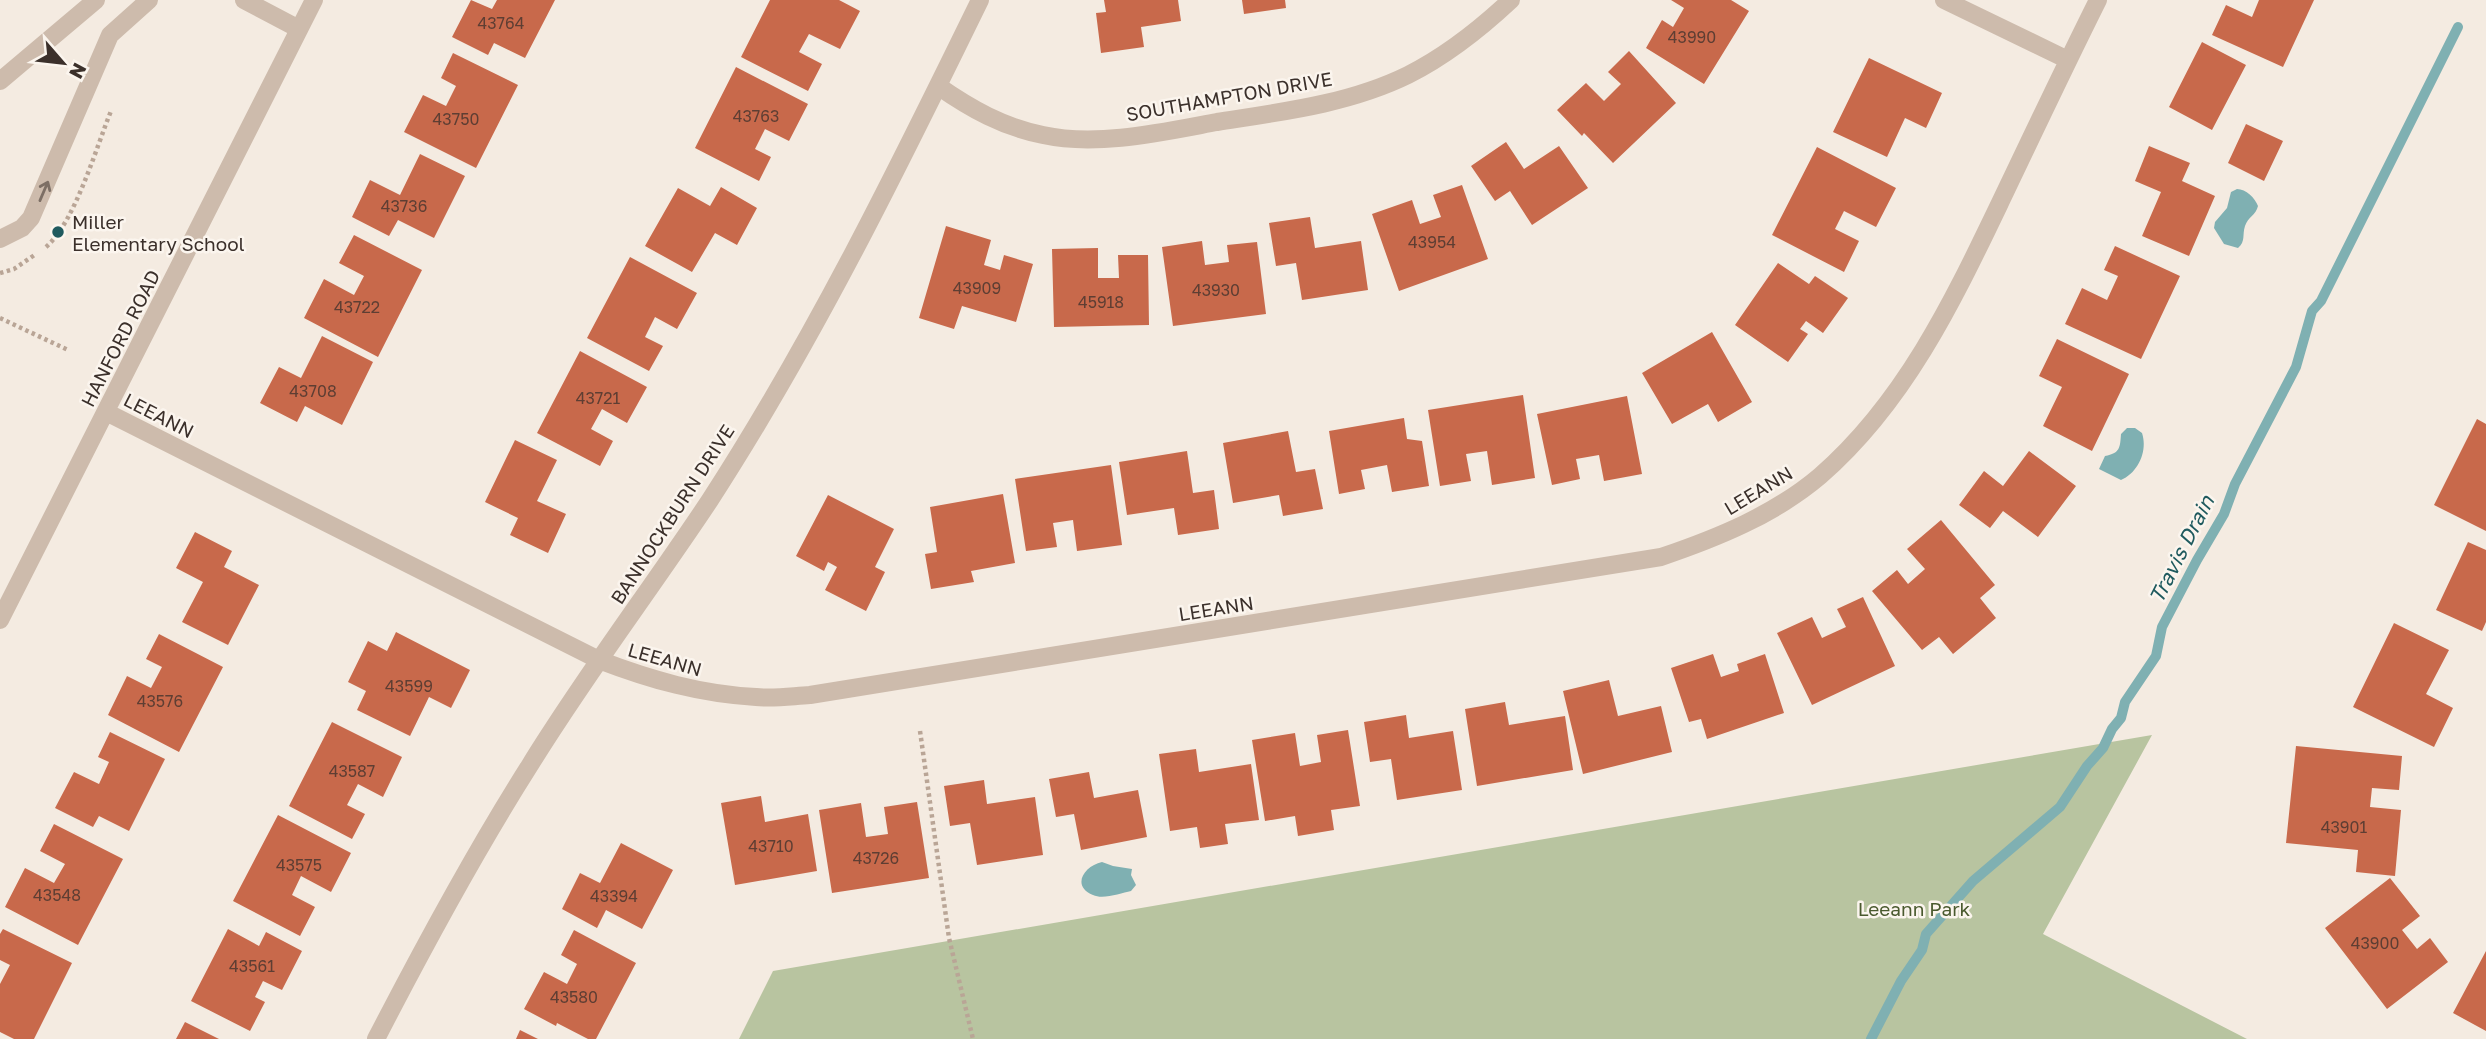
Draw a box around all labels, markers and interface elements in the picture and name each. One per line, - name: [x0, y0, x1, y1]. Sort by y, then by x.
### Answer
- house number: 43764: [477, 13, 525, 33]
- house number: 43990: [1668, 27, 1716, 47]
- north arrow: [28, 28, 98, 98]
- text: N: [65, 59, 92, 83]
- street label: SOUTHAMPTON DRIVE: [1124, 67, 1334, 125]
- house number: 43763: [733, 106, 779, 126]
- house number: 43750: [433, 109, 479, 129]
- one-way arrow: [38, 181, 51, 202]
- house number: 43736: [381, 196, 427, 216]
- place label: Miller Elementary School: [72, 210, 245, 255]
- marker: Miller Elementary School: [50, 224, 66, 240]
- house number: 43954: [1408, 232, 1456, 252]
- street label: HANFORD ROAD: [76, 266, 164, 410]
- house number: 43909: [953, 278, 1001, 298]
- house number: 43930: [1192, 280, 1240, 300]
- house number: 45918: [1078, 292, 1124, 312]
- house number: 43722: [334, 297, 380, 317]
- house number: 43708: [289, 381, 337, 401]
- street label: LEEANN: [120, 388, 198, 442]
- house number: 43721: [576, 388, 621, 408]
- street label: BANNOCKBURN DRIVE: [605, 420, 739, 608]
- street label: LEEANN: [1720, 461, 1796, 519]
- water label: Travis Drain: [2143, 490, 2220, 607]
- street label: LEEANN: [1177, 591, 1255, 625]
- street label: LEEANN: [625, 638, 705, 680]
- house number: 43599: [385, 676, 433, 696]
- house number: 43576: [137, 691, 183, 711]
- house number: 43587: [329, 761, 375, 781]
- house number: 43901: [2321, 817, 2367, 837]
- house number: 43710: [748, 836, 794, 856]
- house number: 43726: [853, 848, 899, 868]
- house number: 43575: [276, 855, 322, 875]
- house number: 43548: [33, 885, 81, 905]
- house number: 43394: [590, 886, 638, 906]
- park label: Leeann Park: [1858, 897, 1971, 920]
- house number: 43900: [2351, 933, 2399, 953]
- house number: 43561: [229, 956, 275, 976]
- house number: 43580: [550, 987, 598, 1007]

